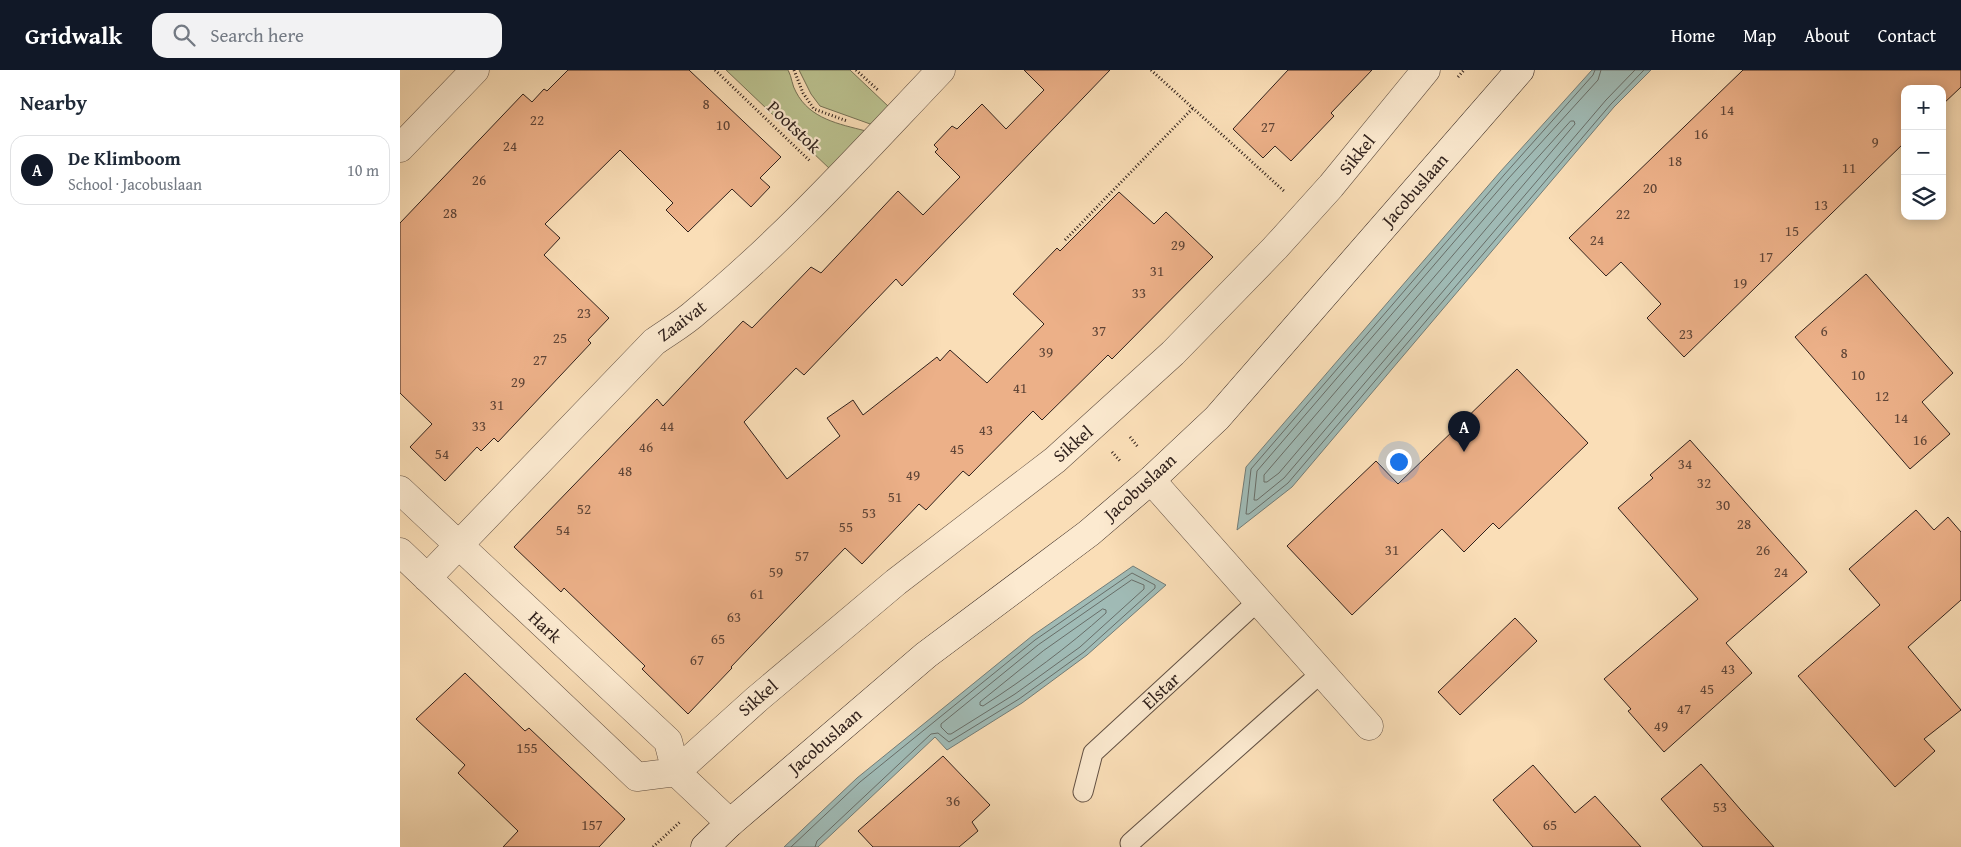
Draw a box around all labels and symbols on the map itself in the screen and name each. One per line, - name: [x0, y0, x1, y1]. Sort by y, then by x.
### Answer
- house number: 8: [702, 93, 710, 114]
- street label: Pootstok: [761, 94, 828, 160]
- house number: 14: [1720, 99, 1734, 120]
- house number: 22: [530, 109, 544, 130]
- house number: 10: [716, 114, 730, 135]
- house number: 27: [1261, 116, 1275, 137]
- house number: 16: [1694, 123, 1708, 144]
- street label: Sikkel: [1332, 129, 1381, 181]
- house number: 9: [1871, 131, 1879, 152]
- house number: 24: [503, 135, 517, 156]
- street label: Jacobuslaan: [1374, 147, 1454, 234]
- house number: 18: [1668, 150, 1682, 171]
- house number: 11: [1842, 157, 1856, 178]
- house number: 26: [472, 169, 486, 190]
- house number: 20: [1643, 177, 1657, 198]
- house number: 13: [1814, 194, 1828, 215]
- house number: 28: [443, 202, 457, 223]
- house number: 22: [1616, 203, 1630, 224]
- house number: 15: [1785, 220, 1799, 241]
- house number: 24: [1590, 229, 1604, 250]
- house number: 29: [1171, 234, 1185, 255]
- house number: 17: [1759, 246, 1773, 267]
- house number: 31: [1150, 260, 1164, 281]
- house number: 19: [1733, 272, 1747, 293]
- house number: 33: [1132, 282, 1146, 303]
- street label: Zaaivat: [652, 293, 712, 348]
- house number: 23: [577, 302, 591, 323]
- house number: 37: [1092, 320, 1106, 341]
- house number: 6: [1820, 320, 1828, 341]
- house number: 23: [1679, 323, 1693, 344]
- house number: 25: [553, 327, 567, 348]
- house number: 39: [1039, 341, 1053, 362]
- house number: 8: [1840, 342, 1848, 363]
- house number: 27: [533, 349, 547, 370]
- house number: 10: [1851, 364, 1865, 385]
- house number: 29: [511, 371, 525, 392]
- house number: 41: [1013, 377, 1027, 398]
- house number: 12: [1875, 385, 1889, 406]
- house number: 31: [490, 394, 504, 415]
- house number: 14: [1894, 407, 1908, 428]
- pin: A: [1448, 411, 1480, 452]
- house number: 33: [472, 415, 486, 436]
- house number: 44: [660, 415, 674, 436]
- house number: 43: [979, 419, 993, 440]
- street label: Sikkel: [1047, 419, 1099, 469]
- house number: 16: [1913, 429, 1927, 450]
- house number: 46: [639, 436, 653, 457]
- house number: 45: [950, 438, 964, 459]
- house number: 54: [435, 443, 449, 464]
- street label: Jacobuslaan: [1096, 447, 1182, 528]
- your location: [1386, 449, 1412, 475]
- house number: 34: [1678, 453, 1692, 474]
- house number: 48: [618, 460, 632, 481]
- house number: 49: [906, 464, 920, 485]
- house number: 32: [1697, 472, 1711, 493]
- house number: 51: [888, 486, 902, 507]
- house number: 30: [1716, 494, 1730, 515]
- house number: 52: [577, 498, 591, 519]
- house number: 53: [862, 502, 876, 523]
- house number: 28: [1737, 513, 1751, 534]
- house number: 55: [839, 516, 853, 537]
- house number: 54: [556, 519, 570, 540]
- house number: 31: [1385, 539, 1399, 560]
- house number: 26: [1756, 539, 1770, 560]
- house number: 57: [795, 545, 809, 566]
- house number: 59: [769, 561, 783, 582]
- house number: 24: [1774, 561, 1788, 582]
- house number: 61: [750, 583, 764, 604]
- street label: Hark: [523, 604, 569, 650]
- house number: 63: [727, 606, 741, 627]
- house number: 65: [711, 628, 725, 649]
- house number: 67: [690, 649, 704, 670]
- house number: 43: [1721, 658, 1735, 679]
- street label: Elstar: [1136, 666, 1186, 715]
- street label: Sikkel: [732, 673, 784, 723]
- house number: 45: [1700, 678, 1714, 699]
- house number: 47: [1677, 698, 1691, 719]
- street label: Jacobuslaan: [780, 701, 867, 782]
- house number: 49: [1654, 715, 1668, 736]
- house number: 155: [516, 737, 538, 758]
- house number: 36: [946, 790, 960, 811]
- house number: 53: [1713, 796, 1727, 817]
- house number: 157: [581, 814, 603, 835]
- house number: 65: [1543, 814, 1557, 835]

